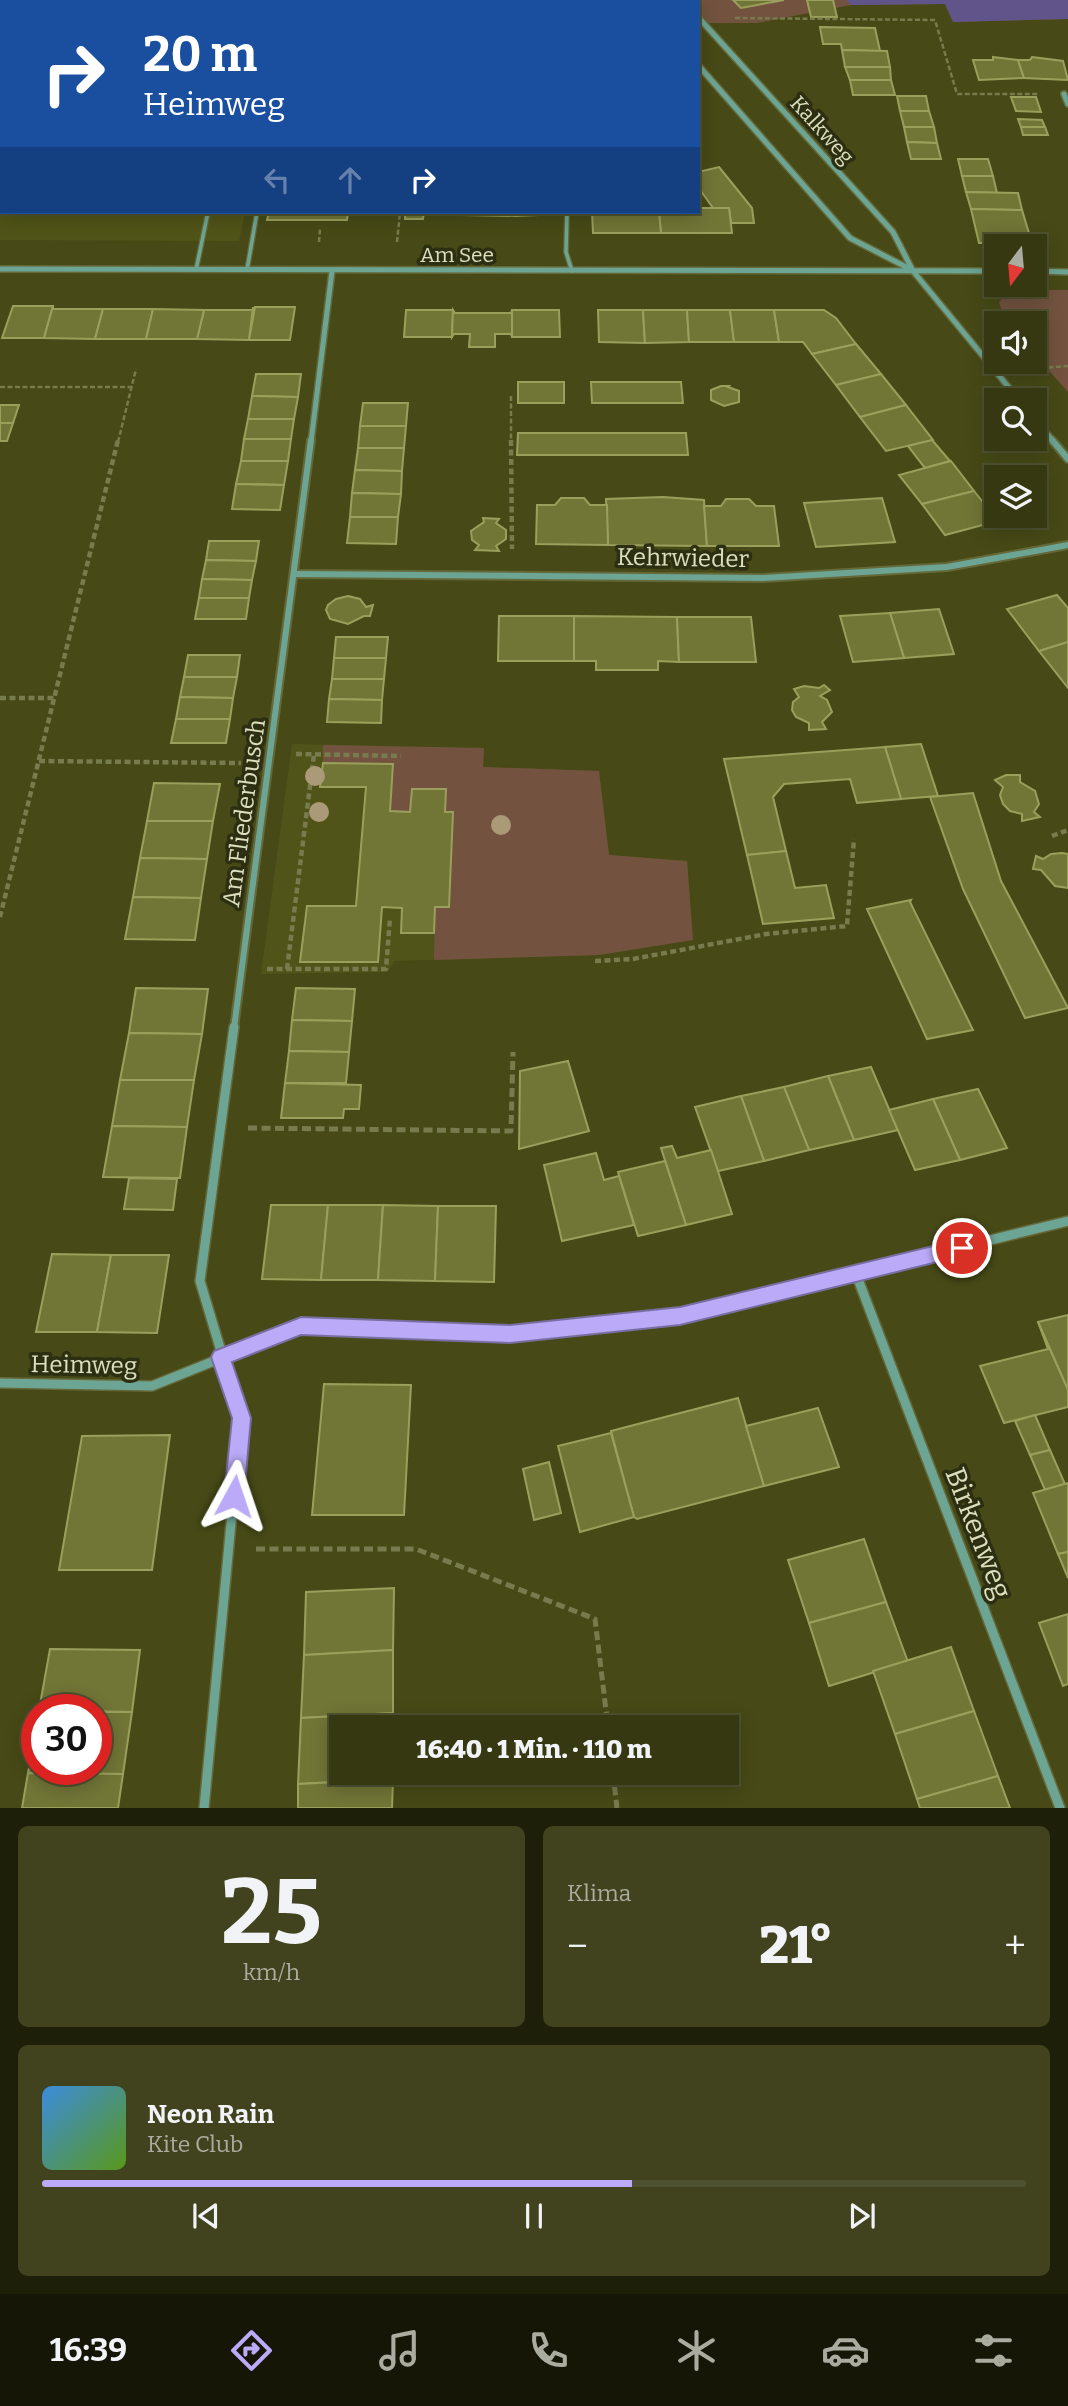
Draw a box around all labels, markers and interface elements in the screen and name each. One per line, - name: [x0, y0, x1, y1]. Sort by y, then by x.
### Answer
- text: 20 m: [143, 25, 257, 84]
- icon: right: [28, 28, 119, 119]
- text: Heimweg: [143, 85, 285, 123]
- street label: Kalkweg: [785, 91, 860, 170]
- icon: left: [258, 161, 296, 199]
- icon: ahead: [331, 161, 369, 199]
- icon: right: [404, 161, 442, 199]
- north arrow: [984, 234, 1046, 298]
- map controls: [984, 234, 1047, 528]
- street label: Am See: [420, 242, 494, 268]
- button: sound: [984, 311, 1047, 374]
- button: search: [984, 388, 1047, 451]
- button: layers: [984, 465, 1047, 528]
- street label: Kehrwieder: [617, 543, 750, 573]
- street label: Am Fliederbusch: [217, 717, 271, 909]
- pin: [932, 1218, 992, 1278]
- icon: arrive: [943, 1229, 981, 1267]
- street label: Heimweg: [30, 1350, 138, 1380]
- position arrow: [197, 1459, 271, 1533]
- street label: Birkenweg: [938, 1463, 1019, 1603]
- speed limit sign: 30: [21, 1694, 112, 1785]
- text: 16:40 · 1 Min. · 110 m: [416, 1734, 652, 1765]
- text: 25: [221, 1858, 322, 1967]
- text: Klima: [567, 1879, 631, 1907]
- text: 21°: [759, 1914, 833, 1977]
- text: −: [567, 1923, 588, 1969]
- text: +: [1004, 1923, 1026, 1969]
- text: km/h: [243, 1958, 300, 1986]
- text: Neon Rain: [147, 2099, 274, 2130]
- text: Kite Club: [147, 2130, 243, 2158]
- icon: previous: [187, 2197, 225, 2235]
- icon: pause: [515, 2197, 553, 2235]
- icon: next: [843, 2197, 881, 2235]
- icon: directions: [227, 2326, 276, 2375]
- icon: music: [375, 2326, 424, 2375]
- icon: phone: [524, 2326, 573, 2375]
- icon: climate: [672, 2326, 721, 2375]
- icon: car: [821, 2326, 870, 2375]
- icon: filters: [969, 2326, 1018, 2375]
- text: 16:39: [50, 2331, 127, 2369]

